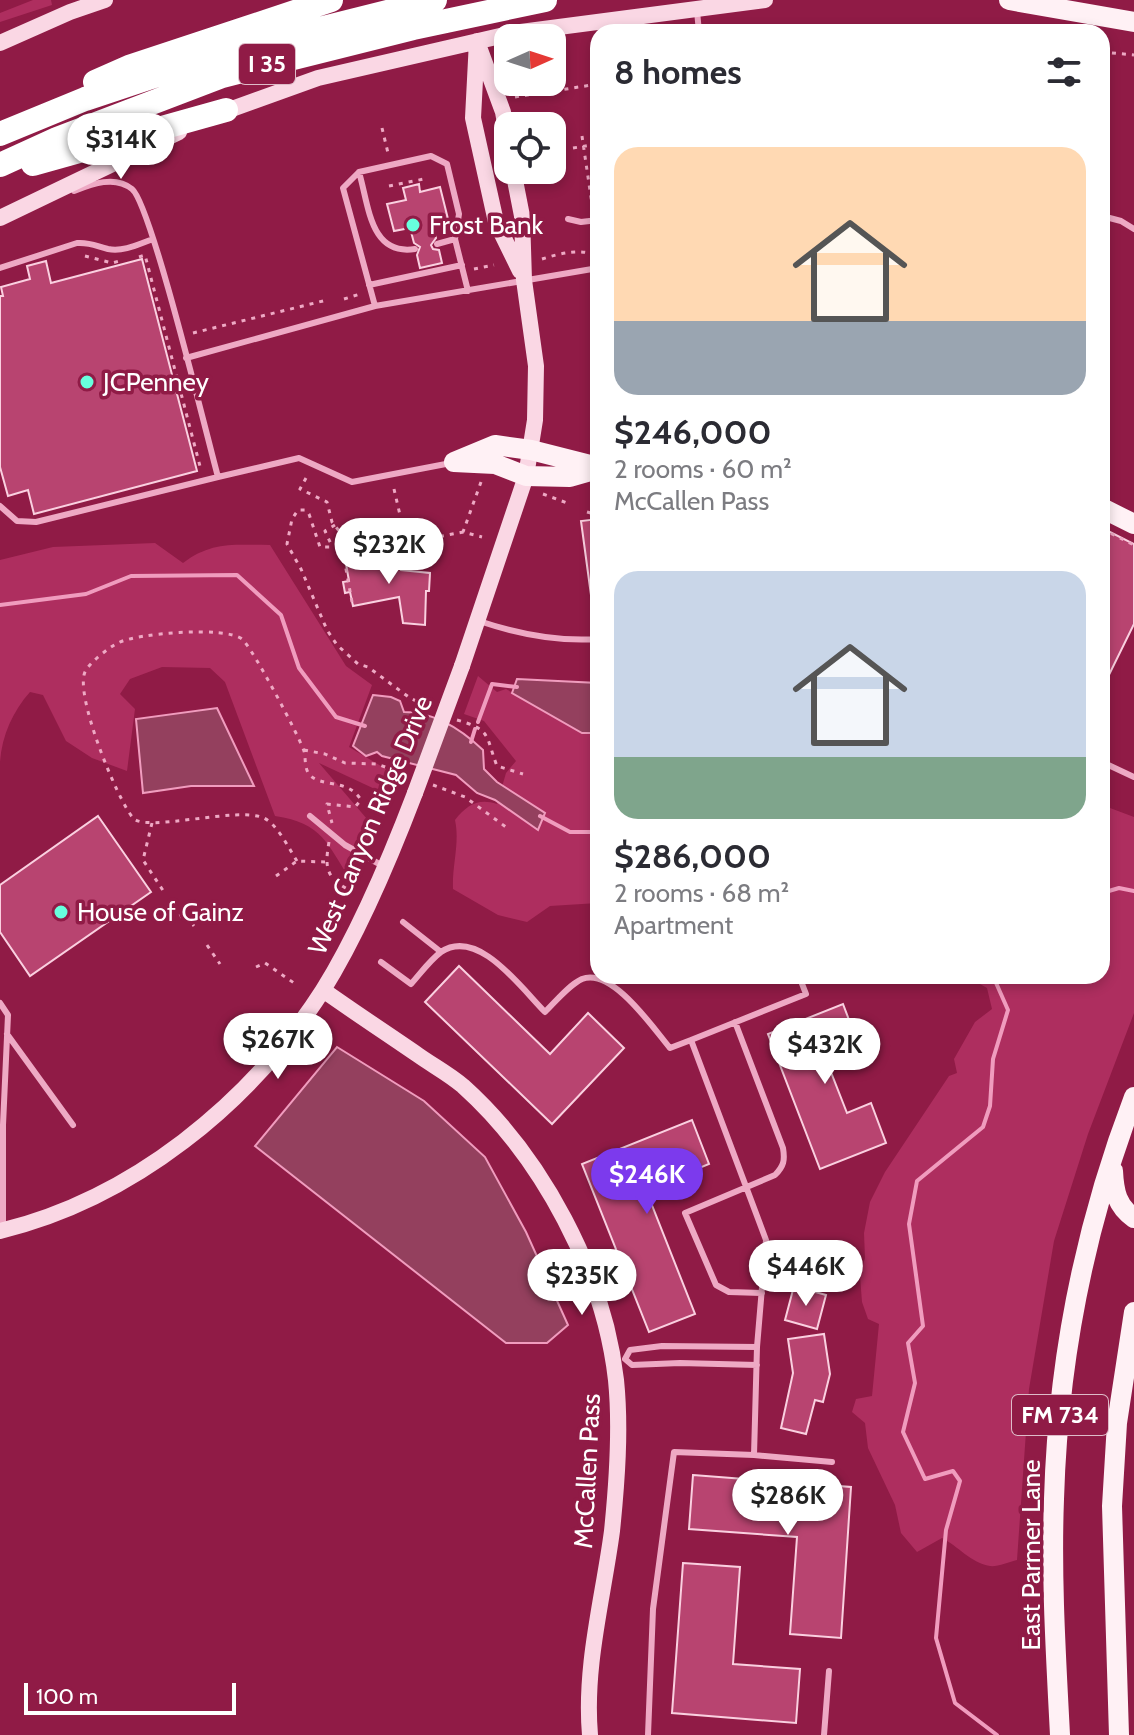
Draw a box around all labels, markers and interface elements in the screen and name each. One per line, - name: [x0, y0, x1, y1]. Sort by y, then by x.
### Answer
- north arrow: [494, 24, 566, 96]
- map controls: [494, 24, 566, 184]
- road number: I 35: [239, 44, 295, 84]
- icon: filters: [1042, 50, 1086, 94]
- text: 8 homes: [614, 51, 742, 93]
- button: locate: [494, 112, 566, 184]
- pin: $314K: [65, 113, 177, 181]
- text: $314K: [85, 123, 157, 155]
- icon: home: [778, 199, 922, 343]
- place label: Frost Bank: [429, 209, 544, 241]
- marker: Frost Bank: [404, 216, 422, 234]
- place label: JCPenney: [102, 366, 209, 398]
- marker: JCPenney: [78, 373, 96, 391]
- text: $246,000: [614, 411, 772, 453]
- text: 2 rooms · 60 m²: [614, 453, 792, 485]
- text: McCallen Pass: [614, 485, 769, 517]
- pin: $232K: [333, 518, 445, 586]
- text: $232K: [353, 528, 425, 560]
- icon: home: [778, 623, 922, 767]
- street label: West Canyon Ridge Drive: [301, 691, 439, 959]
- text: $286,000: [614, 835, 771, 877]
- text: 2 rooms · 68 m²: [614, 877, 789, 909]
- place label: House of Gainz: [77, 896, 244, 928]
- marker: House of Gainz: [52, 903, 70, 921]
- text: Apartment: [614, 909, 733, 941]
- pin: $267K: [222, 1013, 334, 1081]
- pin: $432K: [769, 1018, 881, 1086]
- text: $267K: [241, 1023, 315, 1055]
- text: $432K: [787, 1028, 863, 1060]
- pin: $246K: [591, 1148, 703, 1216]
- text: $246K: [609, 1158, 685, 1190]
- pin: $446K: [750, 1240, 862, 1308]
- pin: $235K: [526, 1249, 638, 1317]
- text: $446K: [767, 1250, 845, 1282]
- text: $235K: [545, 1259, 619, 1291]
- street label: McCallen Pass: [567, 1392, 607, 1549]
- road number: FM 734: [1012, 1395, 1108, 1435]
- street label: East Parmer Lane: [1015, 1460, 1047, 1651]
- pin: $286K: [732, 1469, 844, 1537]
- text: $286K: [750, 1479, 826, 1511]
- scale bar: [24, 1679, 236, 1715]
- text: 100 m: [36, 1683, 98, 1710]

